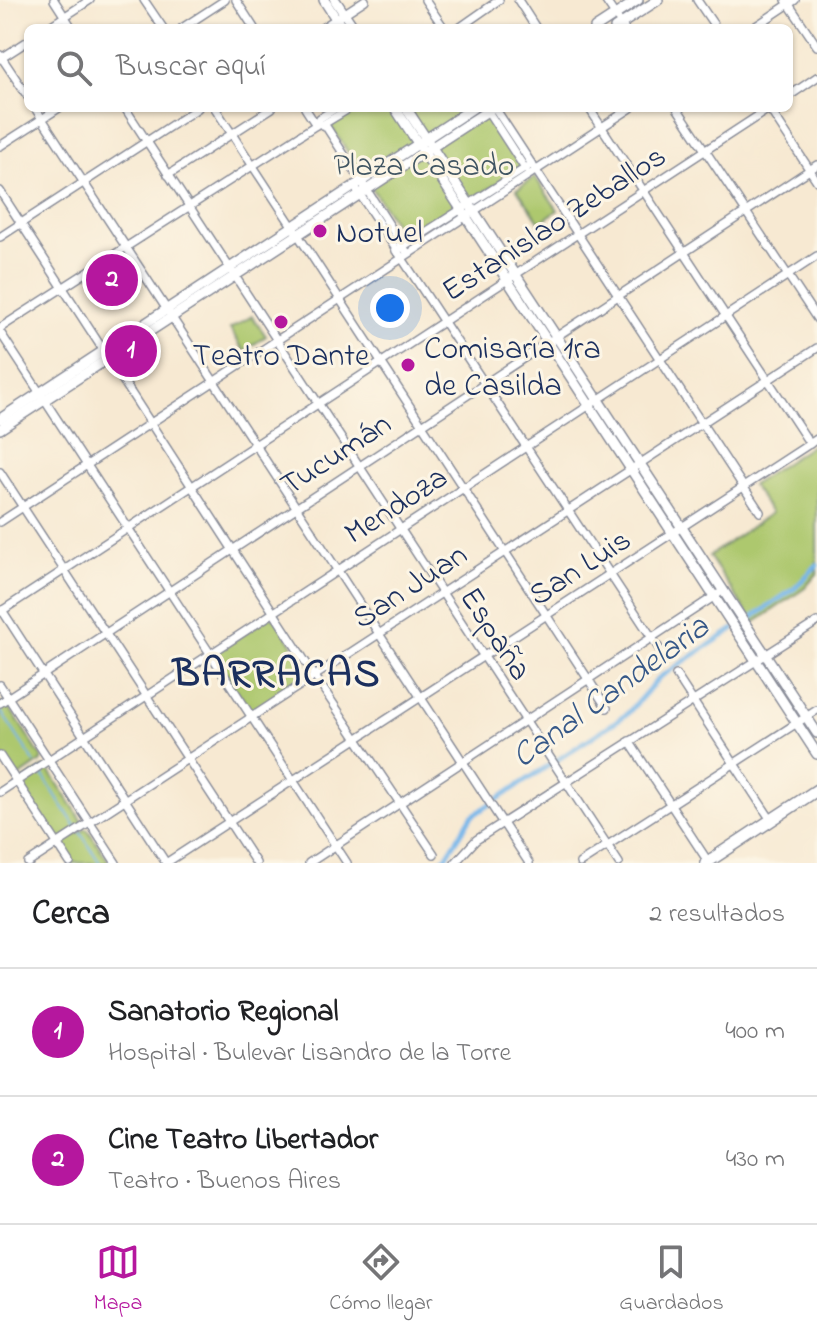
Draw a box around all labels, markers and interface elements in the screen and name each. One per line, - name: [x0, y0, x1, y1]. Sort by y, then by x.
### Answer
- search box: [24, 24, 793, 112]
- icon: search: [52, 46, 96, 90]
- text: Buscar aquí: [116, 46, 266, 90]
- street label: Estanislao Zeballos: [433, 135, 676, 315]
- park label: Plaza Casado: [334, 144, 515, 191]
- place label: Notuel: [336, 211, 423, 258]
- marker: Notuel: [311, 222, 329, 240]
- pin: 2: [86, 250, 138, 310]
- your location: [370, 288, 410, 328]
- marker: Teatro Dante: [272, 313, 290, 331]
- pin: 1: [105, 321, 157, 381]
- place label: Comisaría 1ra de Casilda: [424, 327, 601, 411]
- place label: Teatro Dante: [193, 334, 370, 381]
- marker: Comisaría 1ra de Casilda: [399, 356, 417, 374]
- street label: Tucumán: [272, 403, 402, 509]
- street label: Mendoza: [336, 456, 458, 558]
- street label: San Luis: [520, 518, 641, 620]
- street label: San Juan: [344, 533, 478, 643]
- street label: España: [446, 579, 542, 691]
- water label: Canal Candelaria: [502, 604, 721, 782]
- district label: BARRACAS: [171, 646, 381, 705]
- text: Cerca: [32, 890, 110, 940]
- text: 2 resultados: [649, 896, 785, 934]
- text: Sanatorio Regional: [108, 991, 339, 1035]
- text: 1: [54, 1013, 62, 1051]
- text: 400 m: [725, 1013, 785, 1051]
- text: Hospital · Bulevar Lisandro de la Torre: [108, 1035, 511, 1073]
- text: Cine Teatro Libertador: [108, 1119, 378, 1163]
- text: 2: [52, 1141, 64, 1179]
- text: 430 m: [726, 1141, 785, 1179]
- text: Teatro · Buenos Aires: [108, 1163, 341, 1201]
- tab: Mapa: [93, 1240, 142, 1320]
- tab: Cómo llegar: [329, 1240, 433, 1320]
- tab: Guardados: [619, 1240, 724, 1320]

